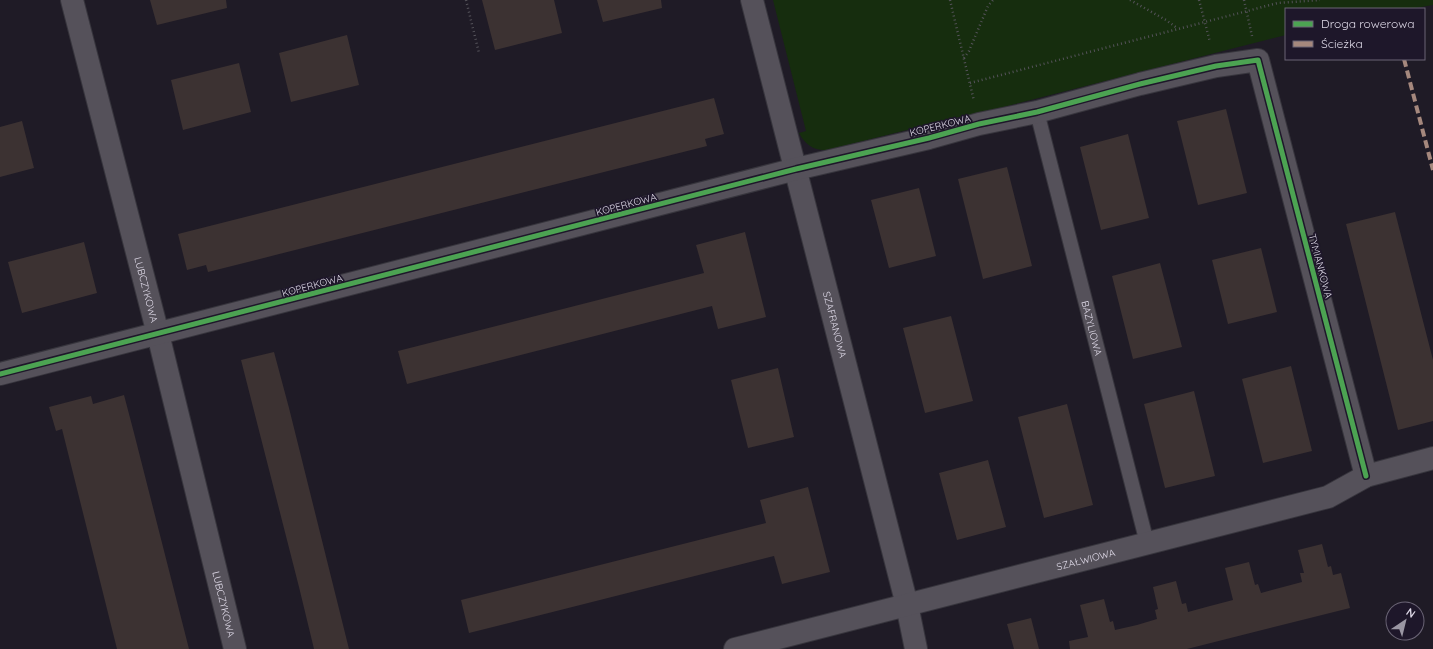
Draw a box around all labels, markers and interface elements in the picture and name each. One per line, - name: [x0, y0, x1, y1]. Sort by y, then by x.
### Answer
- legend: [1285, 8, 1425, 60]
- text: Droga rowerowa: [1321, 16, 1415, 31]
- text: Ścieżka: [1321, 36, 1363, 51]
- street label: KOPERKOWA: [908, 111, 972, 139]
- street label: KOPERKOWA: [594, 190, 658, 219]
- street label: TYMIANKOWA: [1306, 232, 1336, 300]
- street label: LUBCZYKOWA: [131, 255, 161, 324]
- street label: KOPERKOWA: [280, 271, 344, 300]
- street label: SZAFRANOWA: [820, 290, 850, 360]
- street label: BAZYLIOWA: [1078, 299, 1105, 358]
- street label: SZAŁWIOWA: [1055, 546, 1117, 573]
- street label: LUBCZYKOWA: [209, 570, 238, 639]
- north arrow: [1385, 601, 1425, 641]
- text: N: [1403, 605, 1418, 621]

